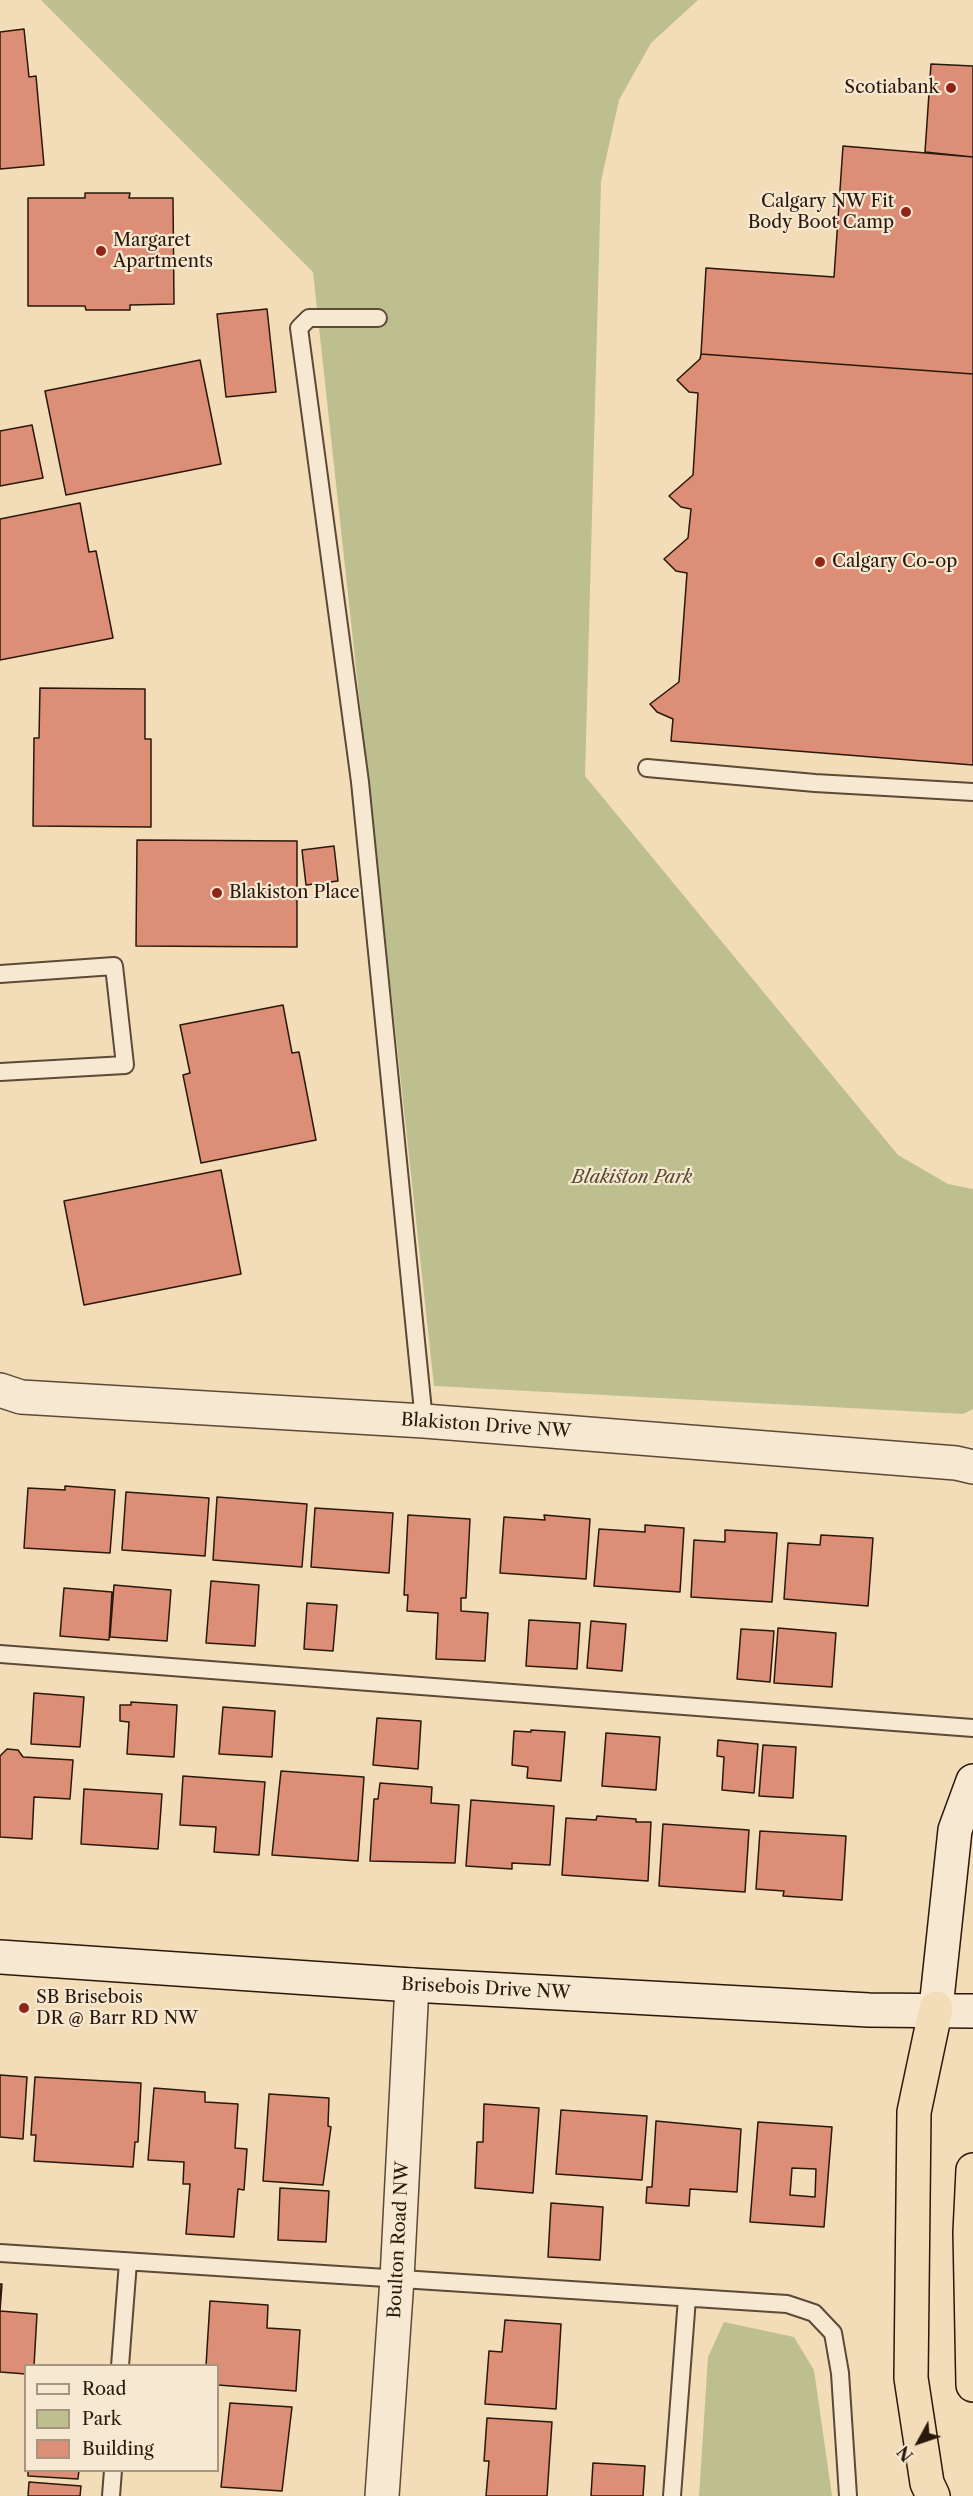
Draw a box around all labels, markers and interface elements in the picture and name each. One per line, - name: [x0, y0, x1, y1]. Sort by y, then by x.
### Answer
- place label: Scotiabank: [844, 77, 939, 99]
- marker: Scotiabank: [944, 81, 958, 95]
- place label: Calgary NW Fit Body Boot Camp: [748, 191, 894, 234]
- marker: Calgary NW Fit Body Boot Camp: [899, 205, 913, 219]
- place label: Margaret Apartments: [113, 230, 213, 272]
- marker: Margaret Apartments: [94, 244, 108, 258]
- place label: Calgary Co-op: [832, 551, 957, 573]
- marker: Calgary Co-op: [813, 555, 827, 569]
- place label: Blakiston Place: [229, 882, 360, 904]
- marker: Blakiston Place: [210, 886, 224, 900]
- park label: Blakiston Park: [572, 1167, 692, 1189]
- street label: Blakiston Drive NW: [400, 1409, 572, 1443]
- street label: Brisebois Drive NW: [401, 1974, 571, 2004]
- place label: SB Brisebois DR @ Barr RD NW: [36, 1987, 198, 2030]
- marker: SB Brisebois DR @ Barr RD NW: [17, 2001, 31, 2015]
- street label: Boulton Road NW: [384, 2161, 414, 2319]
- legend: [24, 2364, 219, 2472]
- text: Road: [82, 2378, 127, 2400]
- text: Park: [82, 2408, 121, 2430]
- north arrow: [889, 2412, 949, 2472]
- text: Building: [82, 2438, 154, 2460]
- text: N: [893, 2442, 917, 2465]

